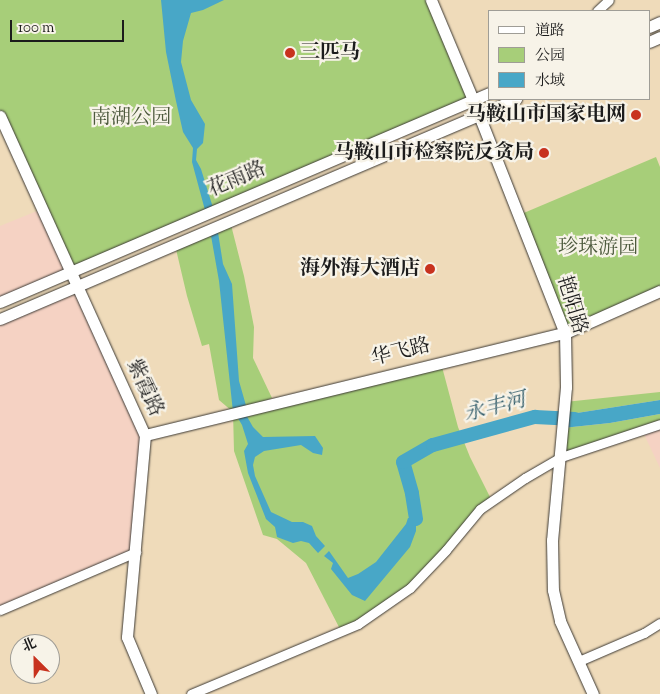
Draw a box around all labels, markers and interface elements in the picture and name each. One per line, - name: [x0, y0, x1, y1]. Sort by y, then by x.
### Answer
- scale bar: [12, 10, 126, 42]
- legend: [488, 10, 650, 100]
- text: 100 m: [18, 18, 54, 39]
- text: 道路: [535, 21, 565, 42]
- place label: 三匹马: [300, 41, 360, 65]
- text: 公园: [535, 46, 565, 67]
- marker: 三匹马: [284, 47, 296, 59]
- text: 水域: [535, 71, 565, 92]
- place label: 马鞍山市国家电网: [466, 103, 626, 127]
- park label: 南湖公园: [91, 106, 171, 130]
- marker: 马鞍山市国家电网: [630, 109, 642, 121]
- place label: 马鞍山市检察院反贪局: [334, 141, 534, 165]
- marker: 马鞍山市检察院反贪局: [538, 147, 550, 159]
- street label: 花雨路: [205, 157, 269, 203]
- park label: 珍珠游园: [558, 236, 638, 260]
- place label: 海外海大酒店: [300, 257, 420, 281]
- marker: 海外海大酒店: [424, 263, 436, 275]
- street label: 艳阳路: [551, 273, 591, 337]
- street label: 华飞路: [369, 334, 433, 372]
- street label: 紫霞路: [120, 356, 168, 420]
- water label: 永丰河: [461, 388, 529, 428]
- north arrow: [10, 634, 60, 684]
- text: 北: [19, 634, 40, 658]

